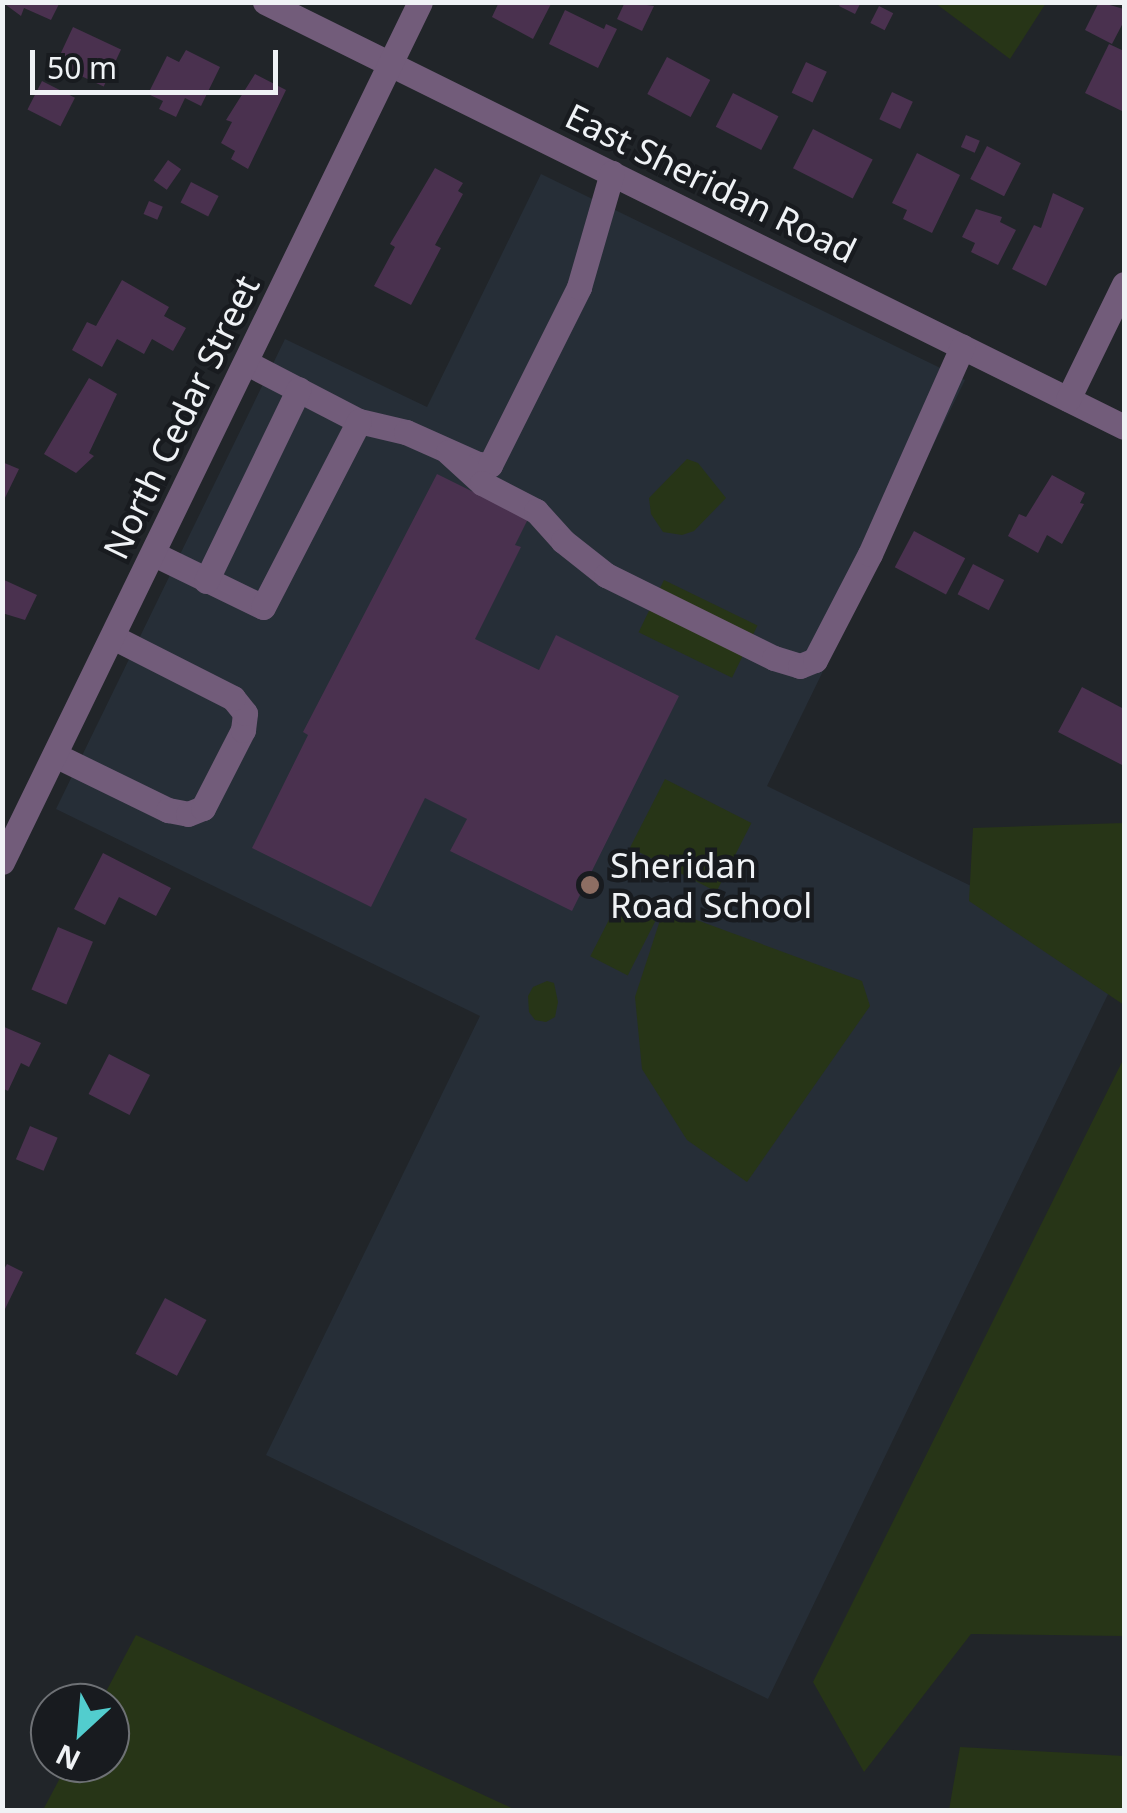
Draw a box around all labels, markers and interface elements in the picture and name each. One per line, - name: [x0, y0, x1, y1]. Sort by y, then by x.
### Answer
- scale bar: [35, 30, 282, 92]
- text: 50 m: [47, 47, 117, 88]
- street label: East Sheridan Road: [559, 94, 863, 272]
- street label: North Cedar Street: [94, 269, 268, 565]
- place label: Sheridan Road School: [610, 844, 812, 926]
- marker: Sheridan Road School: [579, 874, 601, 896]
- north arrow: [30, 1683, 130, 1783]
- text: N: [49, 1736, 86, 1780]

